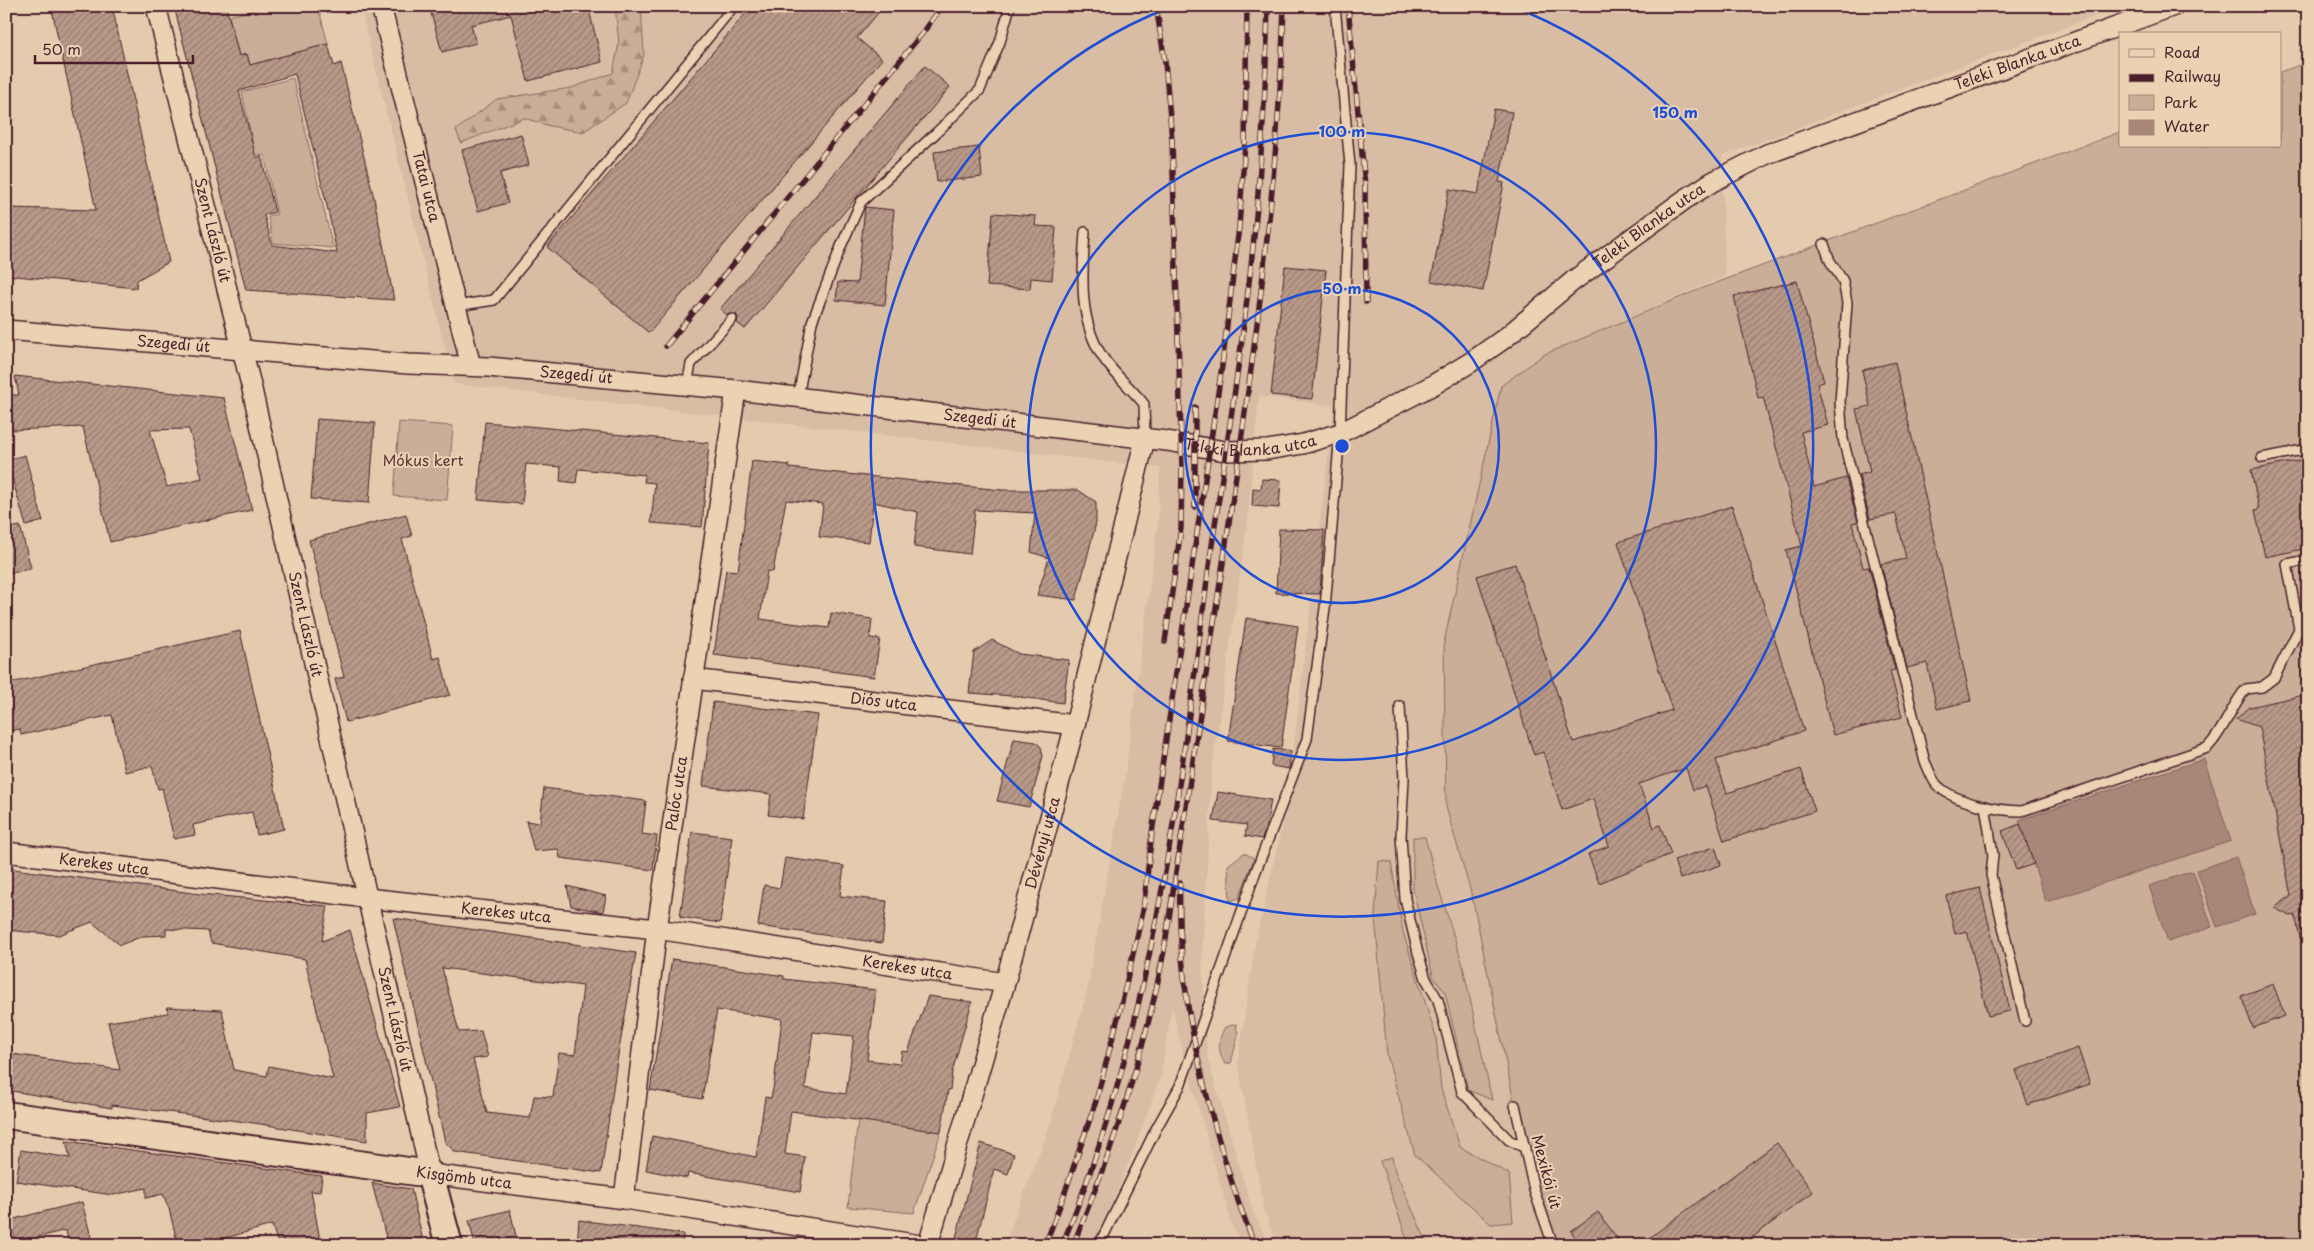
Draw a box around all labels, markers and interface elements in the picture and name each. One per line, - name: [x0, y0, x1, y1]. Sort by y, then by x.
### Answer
- street label: Teleki Blanka utca: [1951, 28, 2084, 95]
- scale bar: [35, 32, 192, 64]
- legend: [2119, 32, 2282, 148]
- text: 50 m: [42, 37, 81, 60]
- text: Road: [2164, 40, 2200, 63]
- text: Railway: [2164, 64, 2221, 87]
- text: Park: [2164, 90, 2198, 113]
- text: 150 m: [1652, 100, 1698, 123]
- text: Water: [2164, 114, 2209, 137]
- text: 100 m: [1319, 119, 1365, 142]
- street label: Tatai utca: [408, 148, 448, 225]
- street label: Szent László út: [189, 175, 238, 285]
- street label: Teleki Blanka utca: [1588, 176, 1709, 273]
- text: 50 m: [1323, 276, 1361, 299]
- street label: Szegedi út: [136, 328, 211, 357]
- street label: Szegedi út: [539, 359, 614, 389]
- street label: Szegedi út: [942, 402, 1018, 433]
- street label: Teleki Blanka utca: [1183, 428, 1319, 461]
- centre of rings: [1333, 437, 1351, 455]
- park label: Mókus kert: [382, 448, 464, 471]
- street label: Szent László út: [284, 569, 330, 679]
- street label: Diós utca: [849, 685, 919, 716]
- street label: Palóc utca: [659, 754, 692, 832]
- street label: Dévényi utca: [1018, 793, 1065, 892]
- street label: Kerekes utca: [58, 846, 152, 880]
- street label: Kerekes utca: [460, 895, 553, 928]
- street label: Kerekes utca: [861, 948, 955, 985]
- street label: Szent László út: [373, 964, 419, 1074]
- street label: Mexikói út: [1527, 1132, 1568, 1211]
- street label: Kisgömb utca: [415, 1159, 514, 1194]

